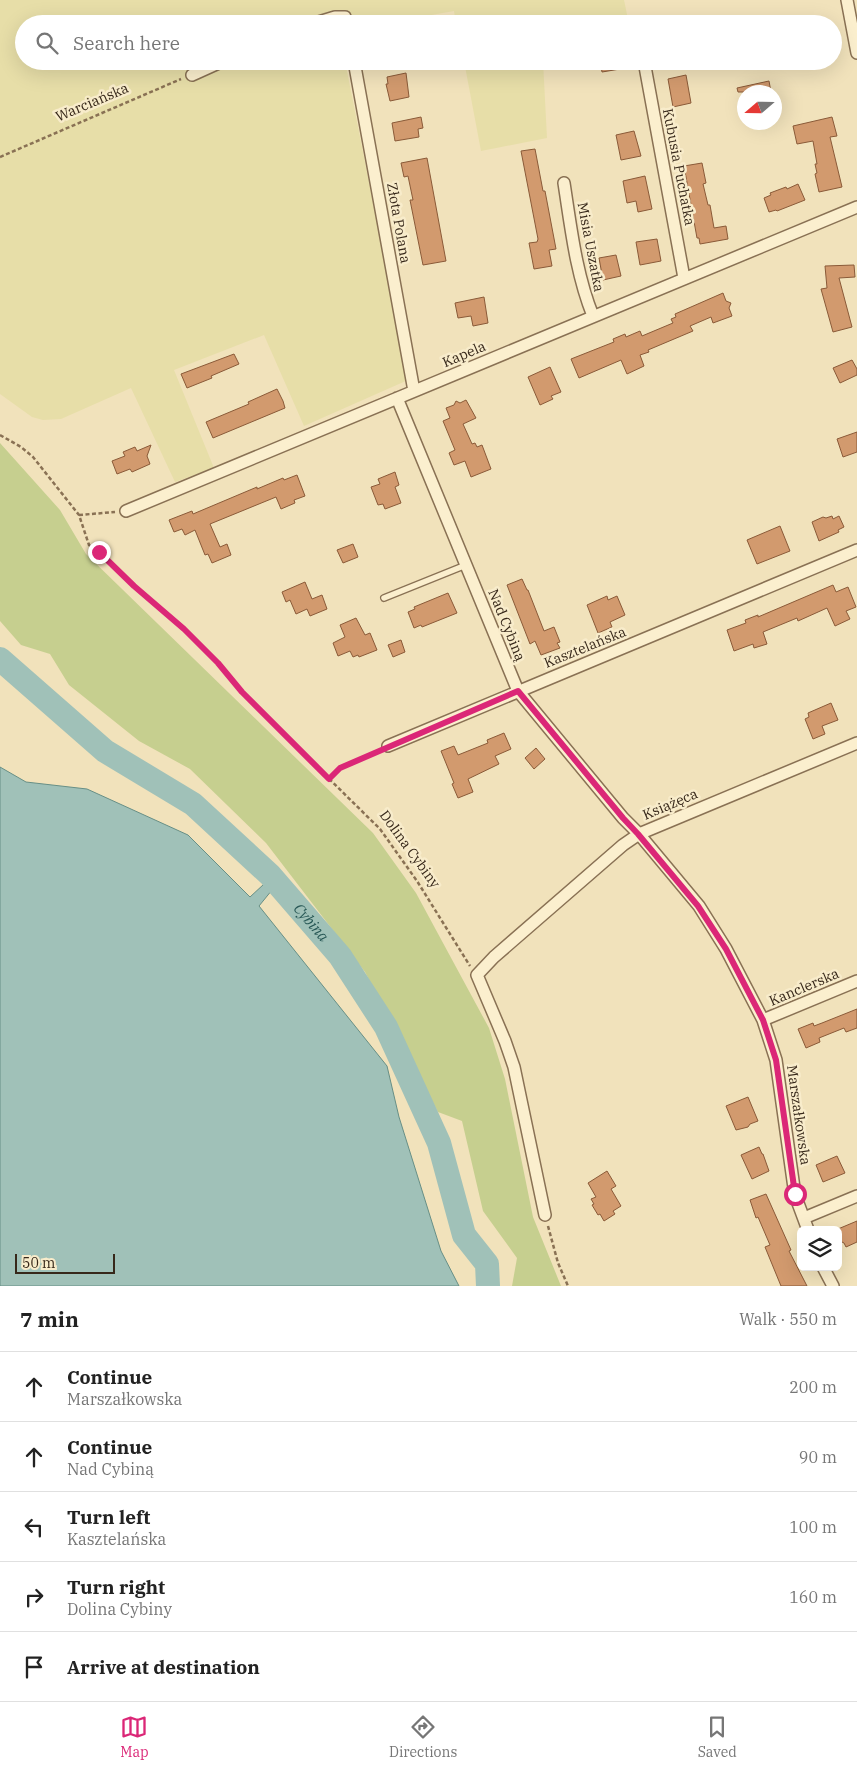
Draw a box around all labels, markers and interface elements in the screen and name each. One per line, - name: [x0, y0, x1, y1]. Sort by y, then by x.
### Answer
- search box: [15, 15, 842, 70]
- icon: search: [33, 29, 61, 57]
- text: Search here: [73, 31, 180, 55]
- street label: Warciańska: [53, 78, 131, 125]
- north arrow: [737, 85, 782, 130]
- street label: Kubusia Puchatka: [659, 107, 699, 227]
- street label: Złota Polana: [383, 181, 415, 265]
- street label: Misia Uszatka: [573, 201, 609, 294]
- street label: Kapela: [440, 337, 489, 371]
- route end: [88, 541, 111, 564]
- street label: Nad Cybiną: [484, 586, 530, 664]
- street label: Kasztelańska: [541, 622, 629, 672]
- street label: Książęca: [640, 784, 701, 824]
- street label: Dolina Cybiny: [376, 807, 445, 892]
- water label: Cybina: [290, 899, 334, 946]
- street label: Kanclerska: [766, 964, 842, 1010]
- street label: Marszałkowska: [783, 1064, 815, 1167]
- route start: [784, 1183, 807, 1206]
- map controls: [797, 1226, 842, 1271]
- button: layers: [797, 1226, 842, 1271]
- scale bar: [15, 1251, 115, 1274]
- text: 50 m: [22, 1254, 55, 1272]
- text: 7 min: [20, 1305, 79, 1333]
- text: Walk · 550 m: [739, 1309, 837, 1329]
- text: Continue: [67, 1365, 152, 1389]
- icon: ahead: [20, 1373, 48, 1401]
- text: 200 m: [789, 1377, 837, 1397]
- text: Marszałkowska: [67, 1389, 182, 1409]
- text: Continue: [67, 1435, 152, 1459]
- icon: ahead: [20, 1443, 48, 1471]
- text: 90 m: [799, 1447, 837, 1467]
- text: Nad Cybiną: [67, 1459, 154, 1479]
- text: Turn left: [67, 1505, 150, 1529]
- icon: left: [20, 1513, 48, 1541]
- text: 100 m: [789, 1517, 837, 1537]
- text: Kasztelańska: [67, 1529, 166, 1549]
- text: Turn right: [67, 1575, 165, 1599]
- icon: right: [20, 1583, 48, 1611]
- text: 160 m: [789, 1587, 837, 1607]
- text: Dolina Cybiny: [67, 1599, 172, 1619]
- icon: arrive: [20, 1653, 48, 1681]
- text: Arrive at destination: [67, 1655, 260, 1679]
- tab: Map: [120, 1713, 149, 1761]
- tab: Directions: [389, 1713, 457, 1761]
- tab: Saved: [698, 1713, 737, 1761]

